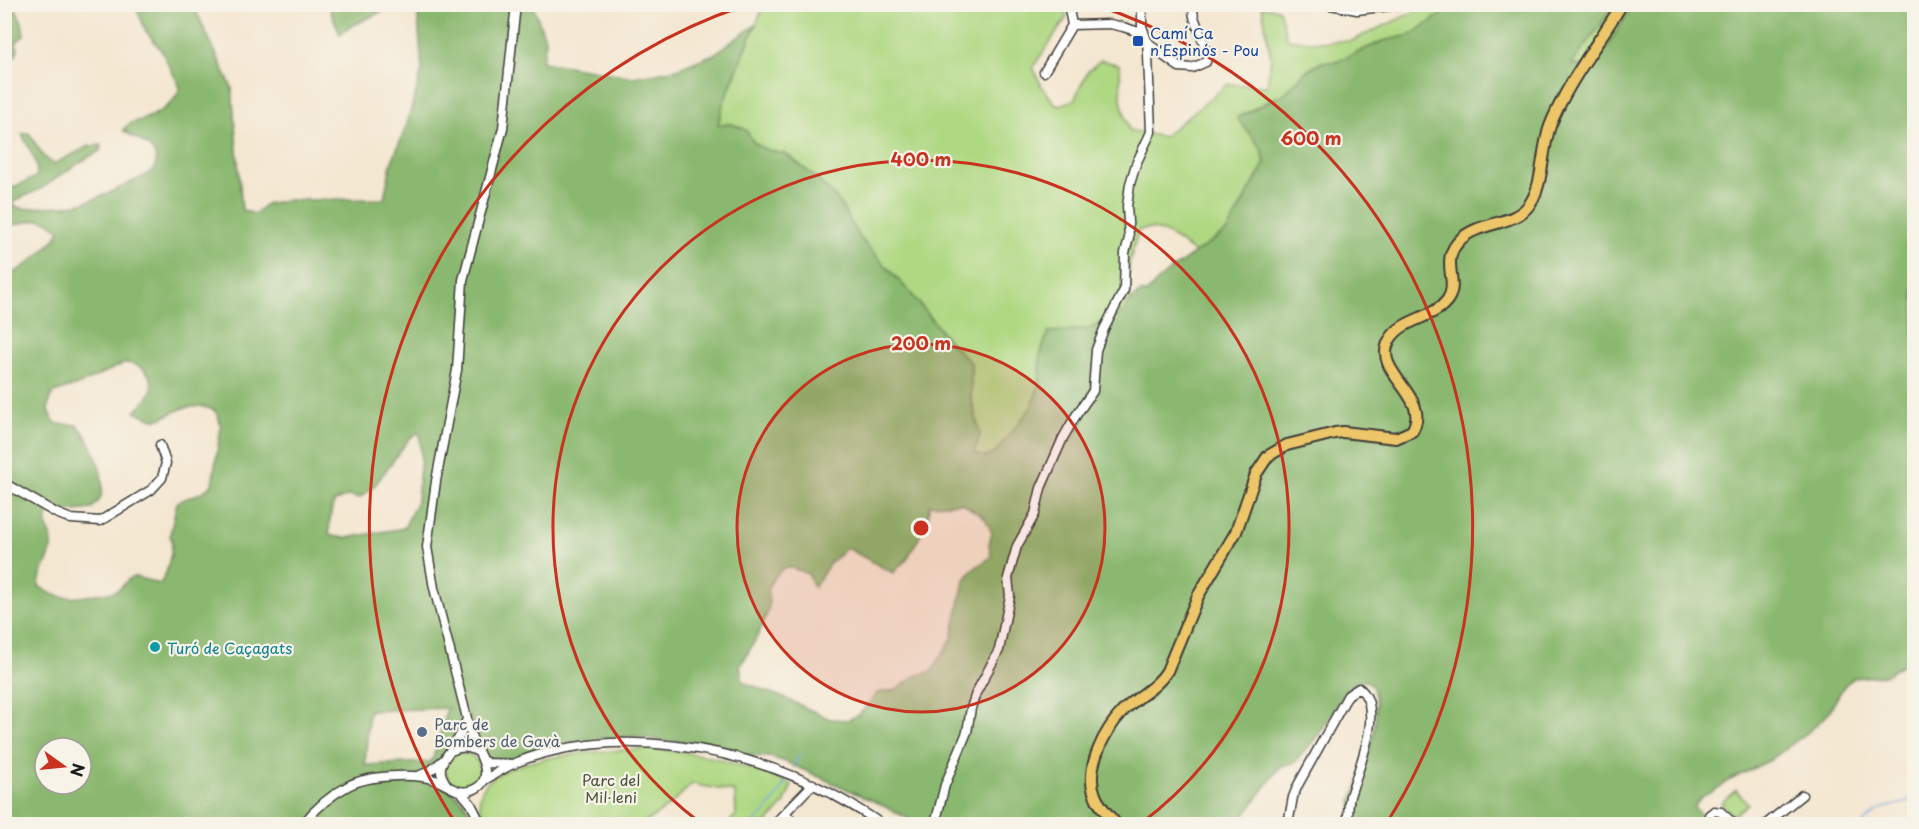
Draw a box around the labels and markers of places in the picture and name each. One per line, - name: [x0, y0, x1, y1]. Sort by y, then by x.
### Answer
- place label: Camí Ca n'Espinós - Pou: [1150, 21, 1259, 61]
- marker: Camí Ca n'Espinós - Pou: [1131, 34, 1145, 48]
- centre of rings: [911, 518, 931, 538]
- place label: Turó de Caçagats: [167, 636, 292, 659]
- marker: Turó de Caçagats: [148, 640, 162, 654]
- place label: Parc de Bombers de Gavà: [434, 712, 561, 752]
- marker: Parc de Bombers de Gavà: [415, 725, 429, 739]

